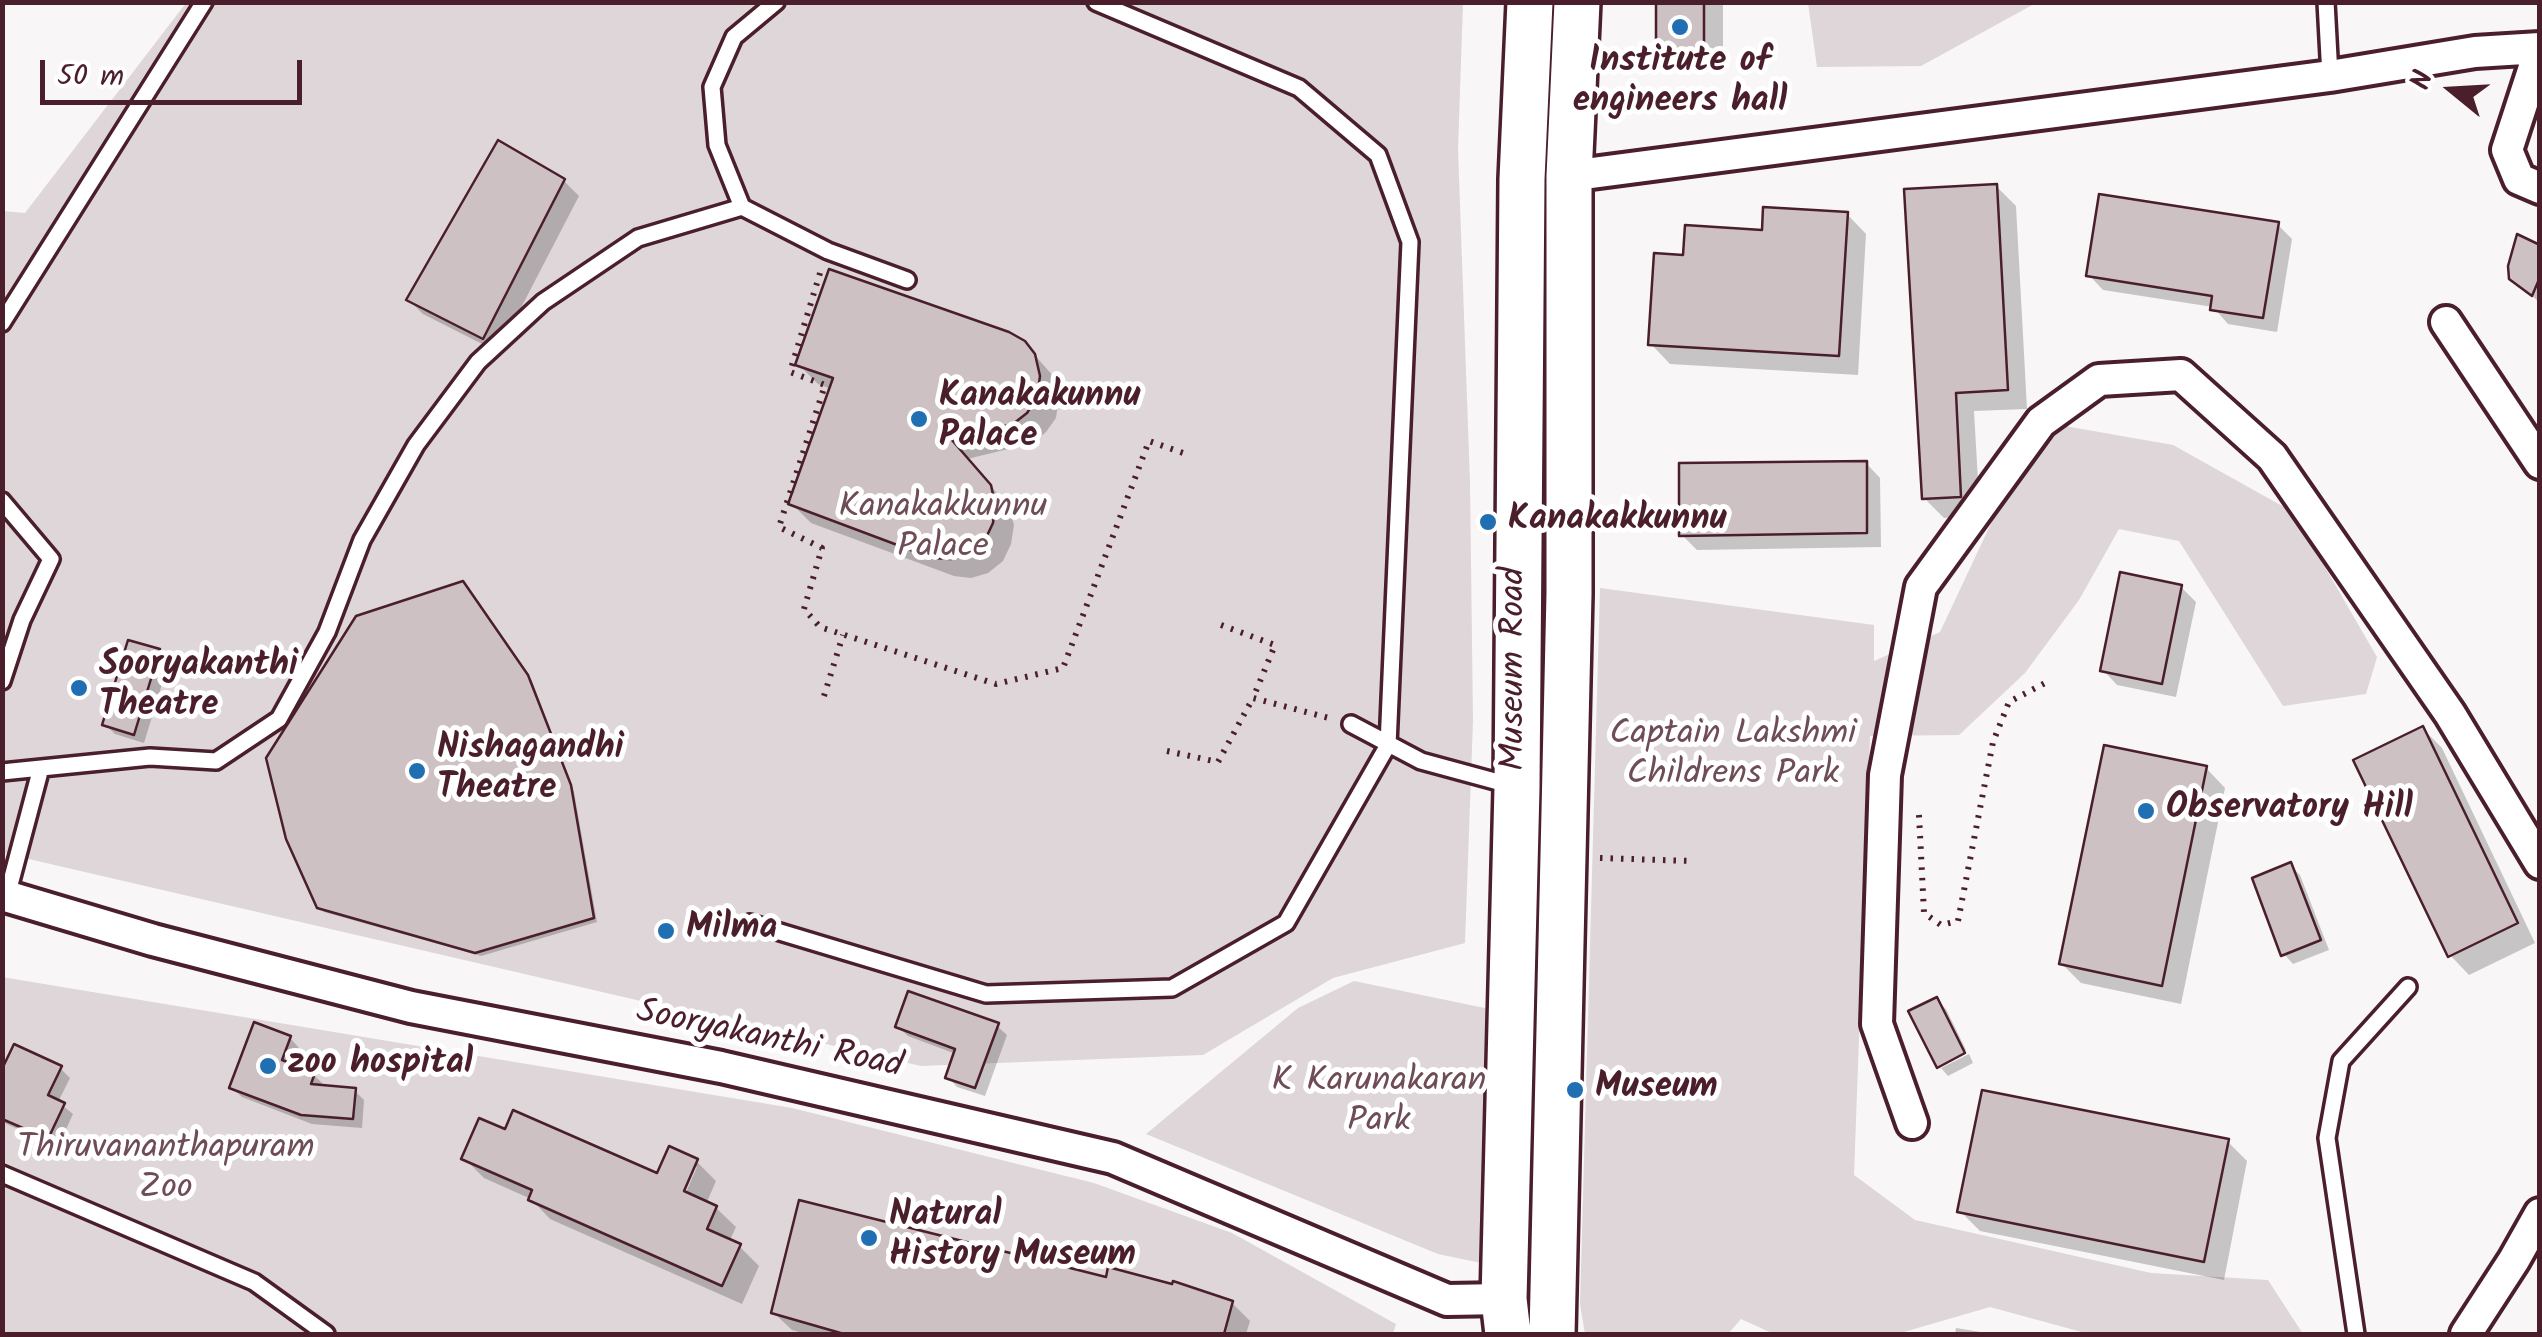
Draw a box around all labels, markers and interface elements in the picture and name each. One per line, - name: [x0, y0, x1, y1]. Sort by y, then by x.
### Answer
- marker: Institute of engineers hall: [1669, 16, 1691, 38]
- scale bar: [45, 40, 308, 102]
- north arrow: [2402, 40, 2502, 140]
- place label: Institute of engineers hall: [1573, 43, 1787, 125]
- text: 50 m: [57, 53, 124, 101]
- text: N: [2399, 65, 2447, 96]
- place label: Kanakakunnu Palace: [939, 378, 1140, 460]
- marker: Kanakakunnu Palace: [908, 408, 930, 430]
- park label: Kanakakkunnu Palace: [839, 489, 1047, 571]
- place label: Kanakakkunnu: [1508, 501, 1727, 543]
- marker: Kanakakkunnu: [1477, 511, 1499, 533]
- street label: Museum Road: [1496, 567, 1538, 771]
- place label: Sooryakanthi Theatre: [99, 647, 298, 729]
- marker: Sooryakanthi Theatre: [68, 677, 90, 699]
- park label: Captain Lakshmi Childrens Park: [1610, 716, 1856, 798]
- place label: Nishagandhi Theatre: [437, 730, 624, 812]
- marker: Nishagandhi Theatre: [406, 760, 428, 782]
- place label: Observatory Hill: [2166, 790, 2413, 832]
- marker: Observatory Hill: [2135, 800, 2157, 822]
- place label: Milma: [686, 910, 777, 952]
- marker: Milma: [655, 920, 677, 942]
- street label: Sooryakanthi Road: [632, 993, 906, 1091]
- place label: zoo hospital: [288, 1045, 473, 1087]
- marker: zoo hospital: [257, 1055, 279, 1077]
- park label: K Karunakaran Park: [1272, 1063, 1486, 1145]
- place label: Museum: [1595, 1069, 1718, 1111]
- marker: Museum: [1564, 1079, 1586, 1101]
- park label: Thiruvananthapuram Zoo: [17, 1130, 315, 1212]
- place label: Natural History Museum: [889, 1197, 1136, 1279]
- marker: Natural History Museum: [858, 1227, 880, 1249]

